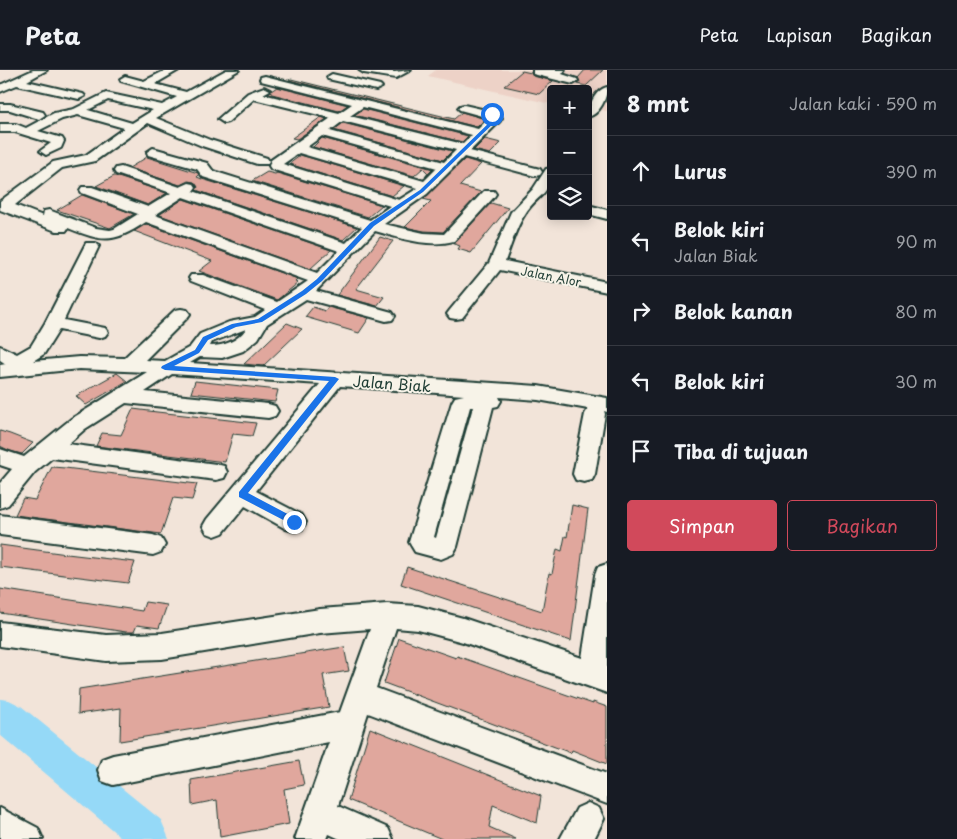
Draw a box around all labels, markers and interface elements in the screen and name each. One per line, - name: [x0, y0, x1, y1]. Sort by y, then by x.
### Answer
- text: Peta: [25, 17, 81, 53]
- text: Peta: [700, 21, 738, 48]
- text: Lapisan: [766, 21, 832, 48]
- text: Bagikan: [860, 21, 932, 48]
- map controls: [547, 85, 592, 220]
- button: +: [547, 85, 592, 130]
- text: 8 mnt: [627, 87, 690, 119]
- text: Jalan kaki · 590 m: [789, 91, 937, 115]
- route start: [481, 103, 504, 126]
- button: −: [547, 130, 592, 175]
- icon: ahead: [627, 157, 655, 185]
- text: Lurus: [674, 157, 727, 185]
- text: 390 m: [886, 159, 937, 183]
- button: layers: [547, 175, 592, 220]
- text: Belok kiri: [674, 215, 764, 243]
- icon: left: [627, 227, 655, 255]
- text: 90 m: [896, 229, 937, 253]
- text: Jalan Biak: [674, 243, 758, 267]
- street label: Jalan Alor: [519, 261, 583, 291]
- icon: right: [627, 297, 655, 325]
- text: Belok kanan: [674, 297, 793, 325]
- text: 80 m: [895, 299, 937, 323]
- icon: left: [627, 367, 655, 395]
- text: Belok kiri: [674, 367, 764, 395]
- street label: Jalan Biak: [352, 369, 432, 397]
- text: 30 m: [895, 369, 937, 393]
- icon: arrive: [627, 437, 655, 465]
- text: Tiba di tujuan: [674, 437, 808, 465]
- button: Simpan: [627, 500, 777, 551]
- button: Bagikan: [787, 500, 937, 551]
- route end: [283, 511, 306, 534]

